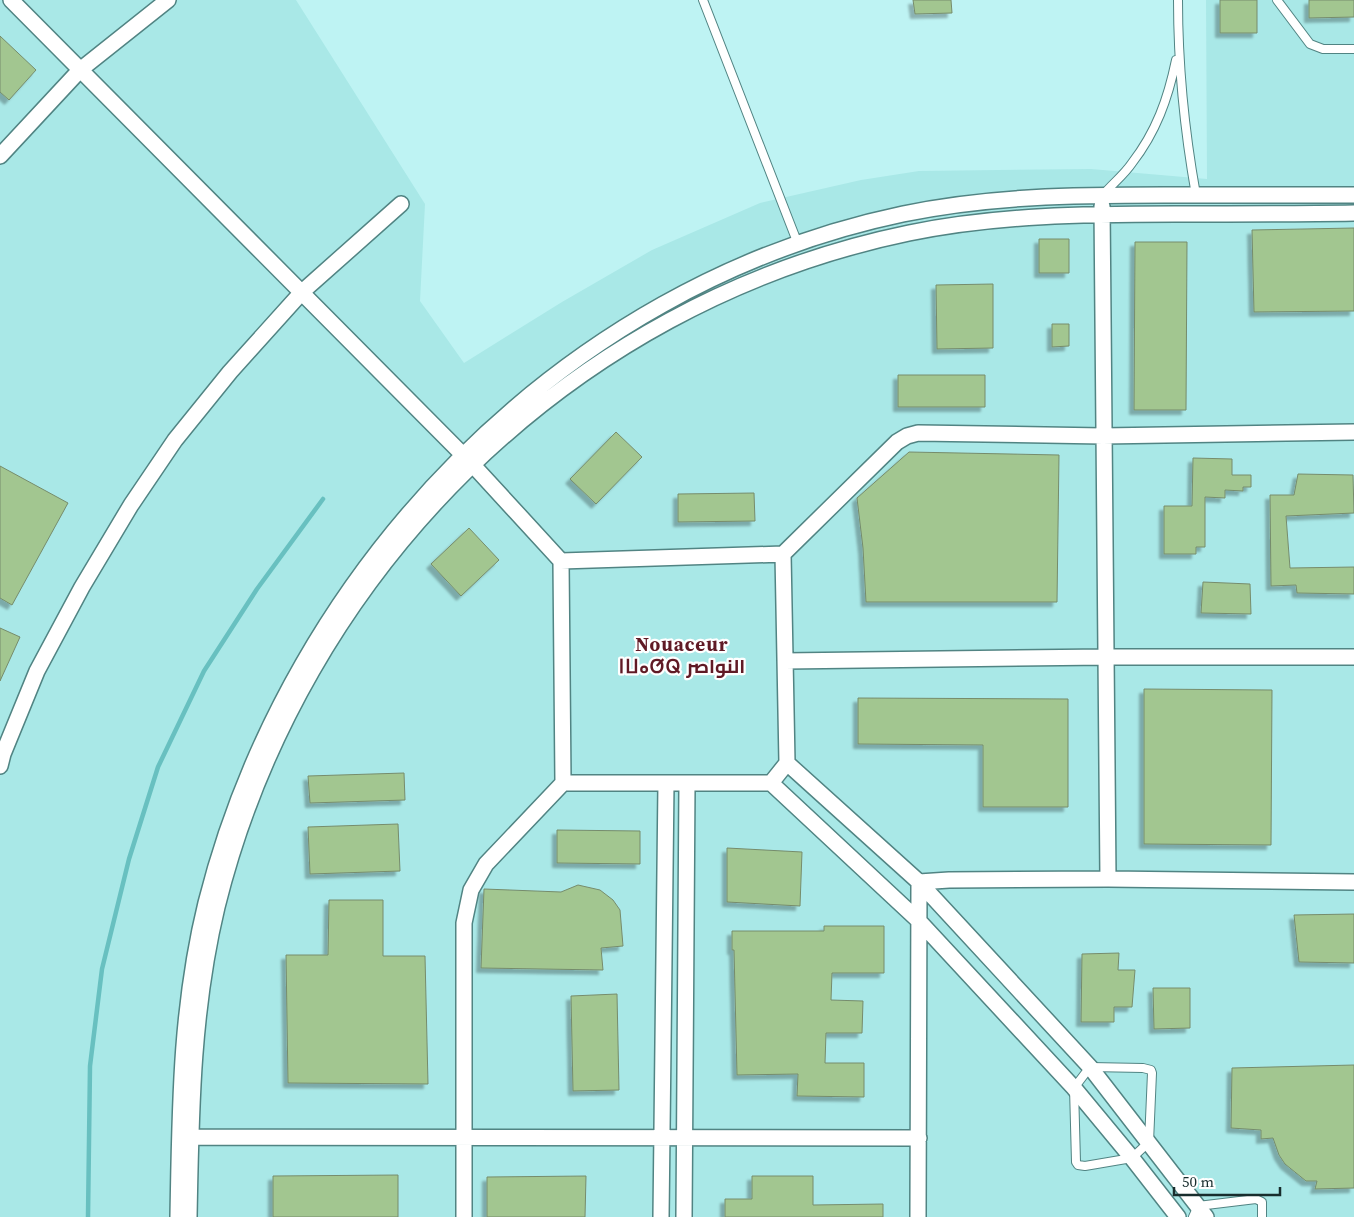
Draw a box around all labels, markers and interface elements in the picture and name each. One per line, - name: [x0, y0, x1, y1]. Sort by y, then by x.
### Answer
- district label: Nouaceur ⵏⵡⴰⵚⵕ النواصر: [619, 631, 745, 679]
- scale bar: [1174, 1164, 1280, 1196]
- text: 50 m: [1182, 1171, 1214, 1192]

